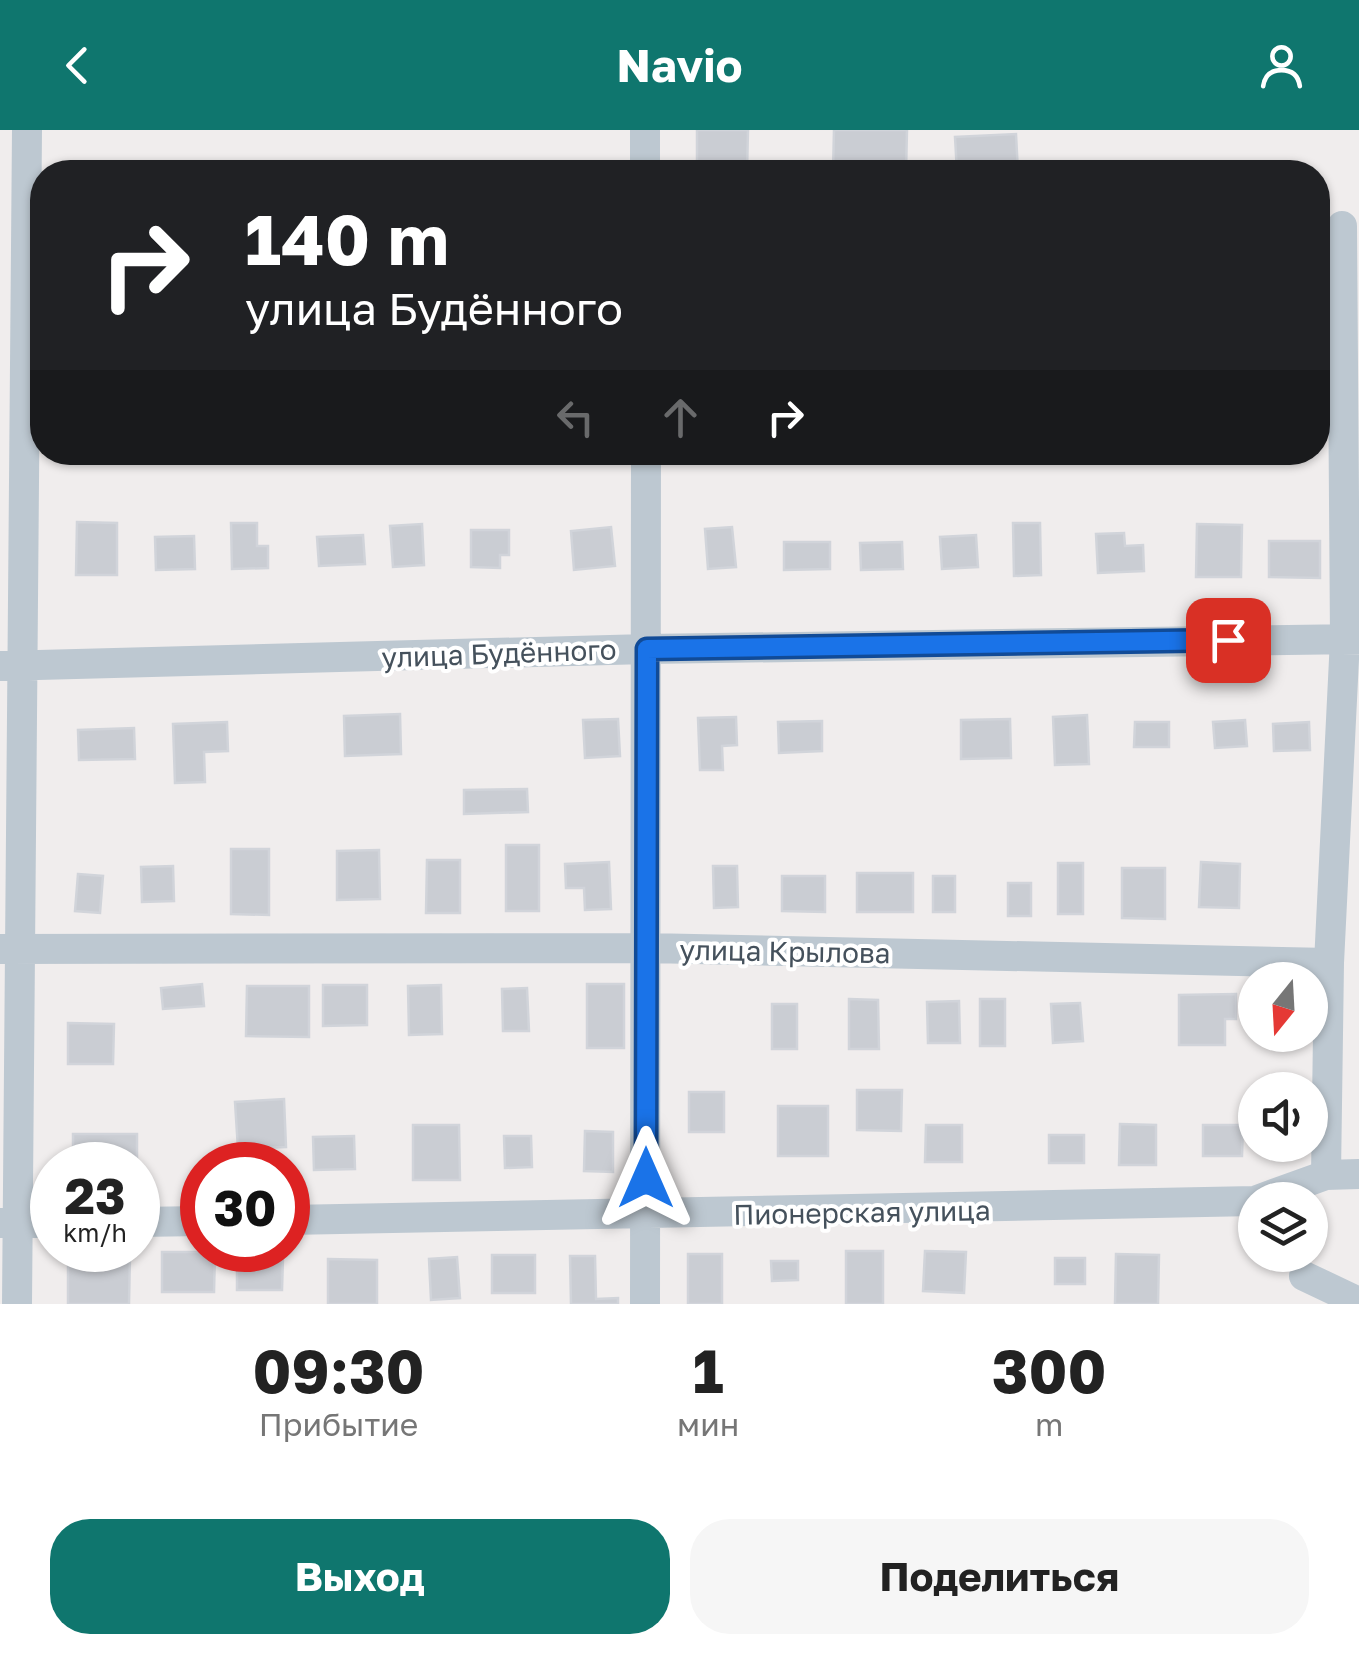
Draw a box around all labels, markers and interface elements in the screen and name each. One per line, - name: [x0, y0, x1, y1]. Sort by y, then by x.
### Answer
- icon: back: [50, 38, 105, 93]
- text: Navio: [617, 38, 742, 92]
- icon: person: [1254, 38, 1309, 93]
- text: 140 m: [245, 196, 449, 280]
- icon: right: [80, 200, 210, 330]
- text: улица Будённого: [245, 281, 623, 335]
- icon: left: [548, 390, 603, 445]
- icon: ahead: [653, 390, 708, 445]
- icon: right: [758, 390, 813, 445]
- pin: [1186, 598, 1271, 683]
- icon: arrive: [1201, 613, 1256, 668]
- street label: улица Будённого: [381, 632, 617, 674]
- street label: улица Крылова: [679, 933, 891, 969]
- north arrow: [1238, 962, 1328, 1052]
- map controls: [1238, 962, 1328, 1272]
- button: sound: [1238, 1072, 1328, 1162]
- position arrow: [594, 1126, 698, 1230]
- speed limit sign: 30: [180, 1142, 310, 1272]
- text: 23: [64, 1165, 125, 1225]
- button: layers: [1238, 1182, 1328, 1272]
- street label: Пионерская улица: [733, 1193, 991, 1231]
- text: km/h: [63, 1217, 127, 1248]
- text: 09:30: [253, 1334, 425, 1406]
- text: 1: [693, 1334, 724, 1406]
- text: 300: [992, 1334, 1106, 1406]
- text: Прибытие: [259, 1405, 418, 1443]
- text: мин: [677, 1405, 739, 1443]
- text: m: [1035, 1405, 1063, 1443]
- button: Выход: [50, 1519, 670, 1634]
- button: Поделиться: [690, 1519, 1309, 1634]

